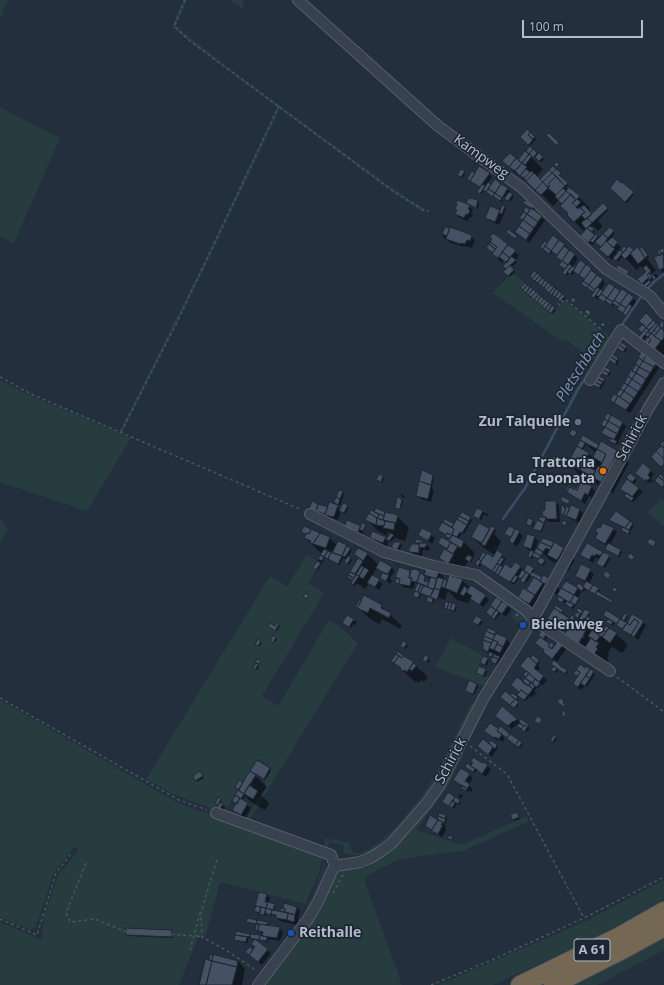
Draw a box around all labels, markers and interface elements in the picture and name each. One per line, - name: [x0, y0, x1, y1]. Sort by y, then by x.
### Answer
- scale bar: [524, 12, 645, 38]
- text: 100 m: [529, 18, 564, 35]
- street label: Kampweg: [450, 131, 512, 183]
- water label: Pletschbach: [552, 329, 610, 405]
- street label: Schirick: [613, 412, 651, 464]
- place label: Zur Talquelle: [479, 414, 570, 430]
- marker: Zur Talquelle: [573, 417, 583, 427]
- place label: Trattoria La Caponata: [508, 455, 595, 488]
- marker: Trattoria La Caponata: [598, 466, 608, 476]
- place label: Bielenweg: [531, 617, 603, 633]
- marker: Bielenweg: [518, 620, 528, 630]
- street label: Schirick: [432, 735, 470, 787]
- place label: Reithalle: [299, 925, 361, 941]
- marker: Reithalle: [286, 928, 296, 938]
- road number: A 61: [574, 939, 610, 961]

